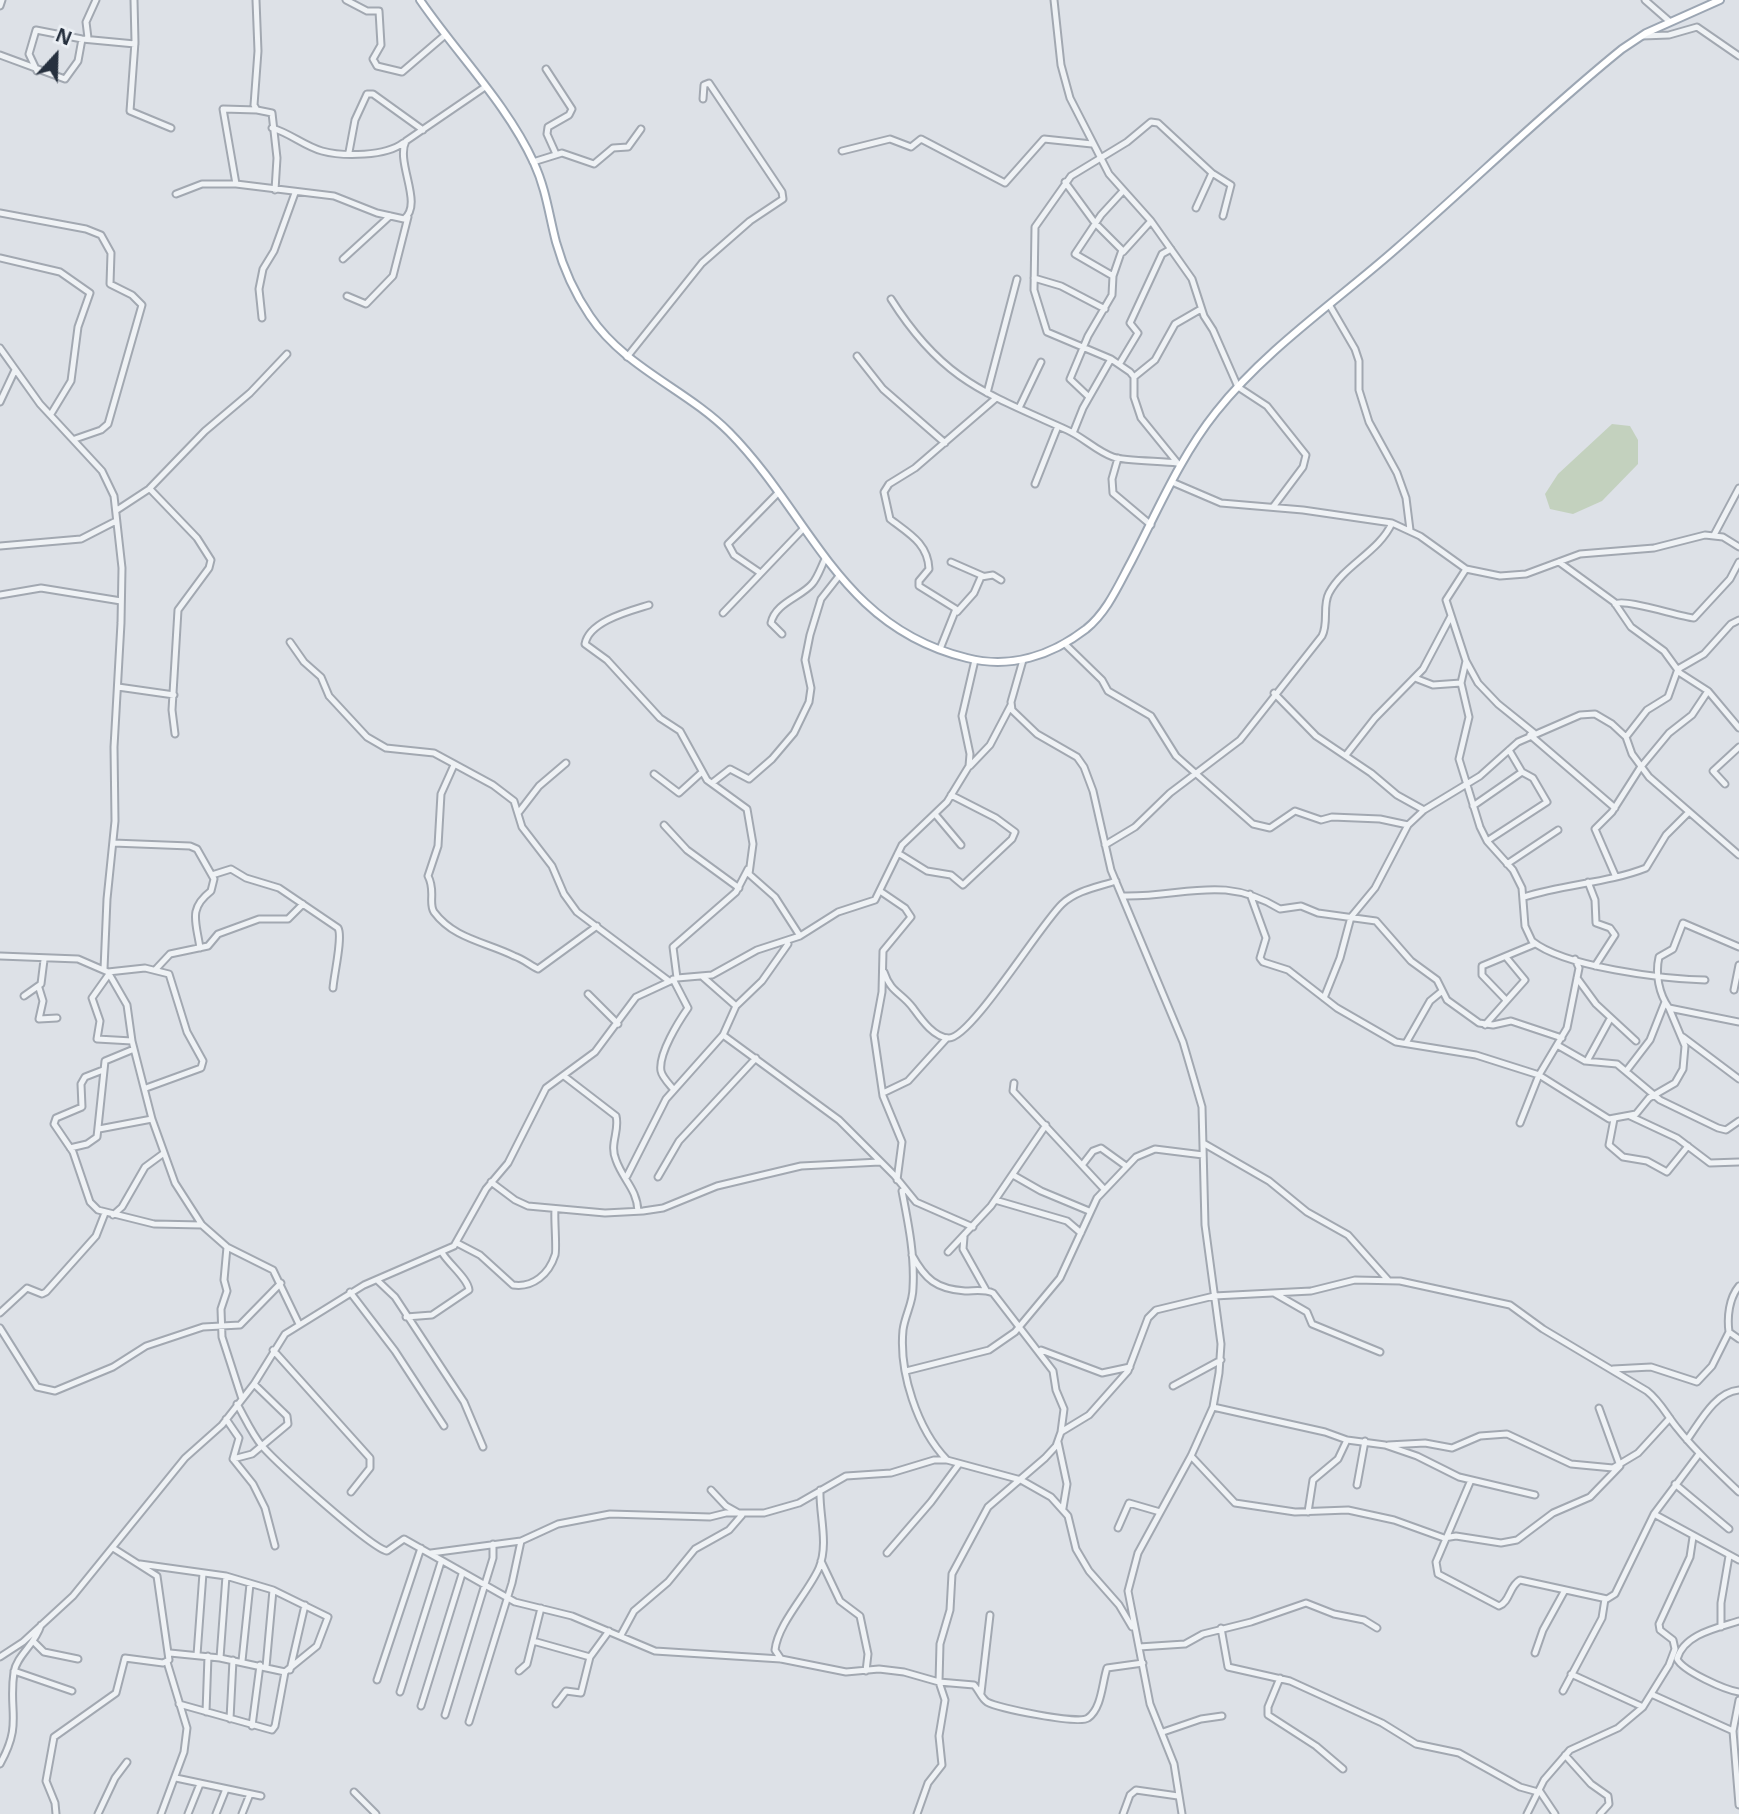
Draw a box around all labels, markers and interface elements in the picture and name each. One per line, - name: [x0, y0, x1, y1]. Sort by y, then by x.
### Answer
- north arrow: [21, 21, 91, 91]
- text: N: [52, 22, 76, 51]

